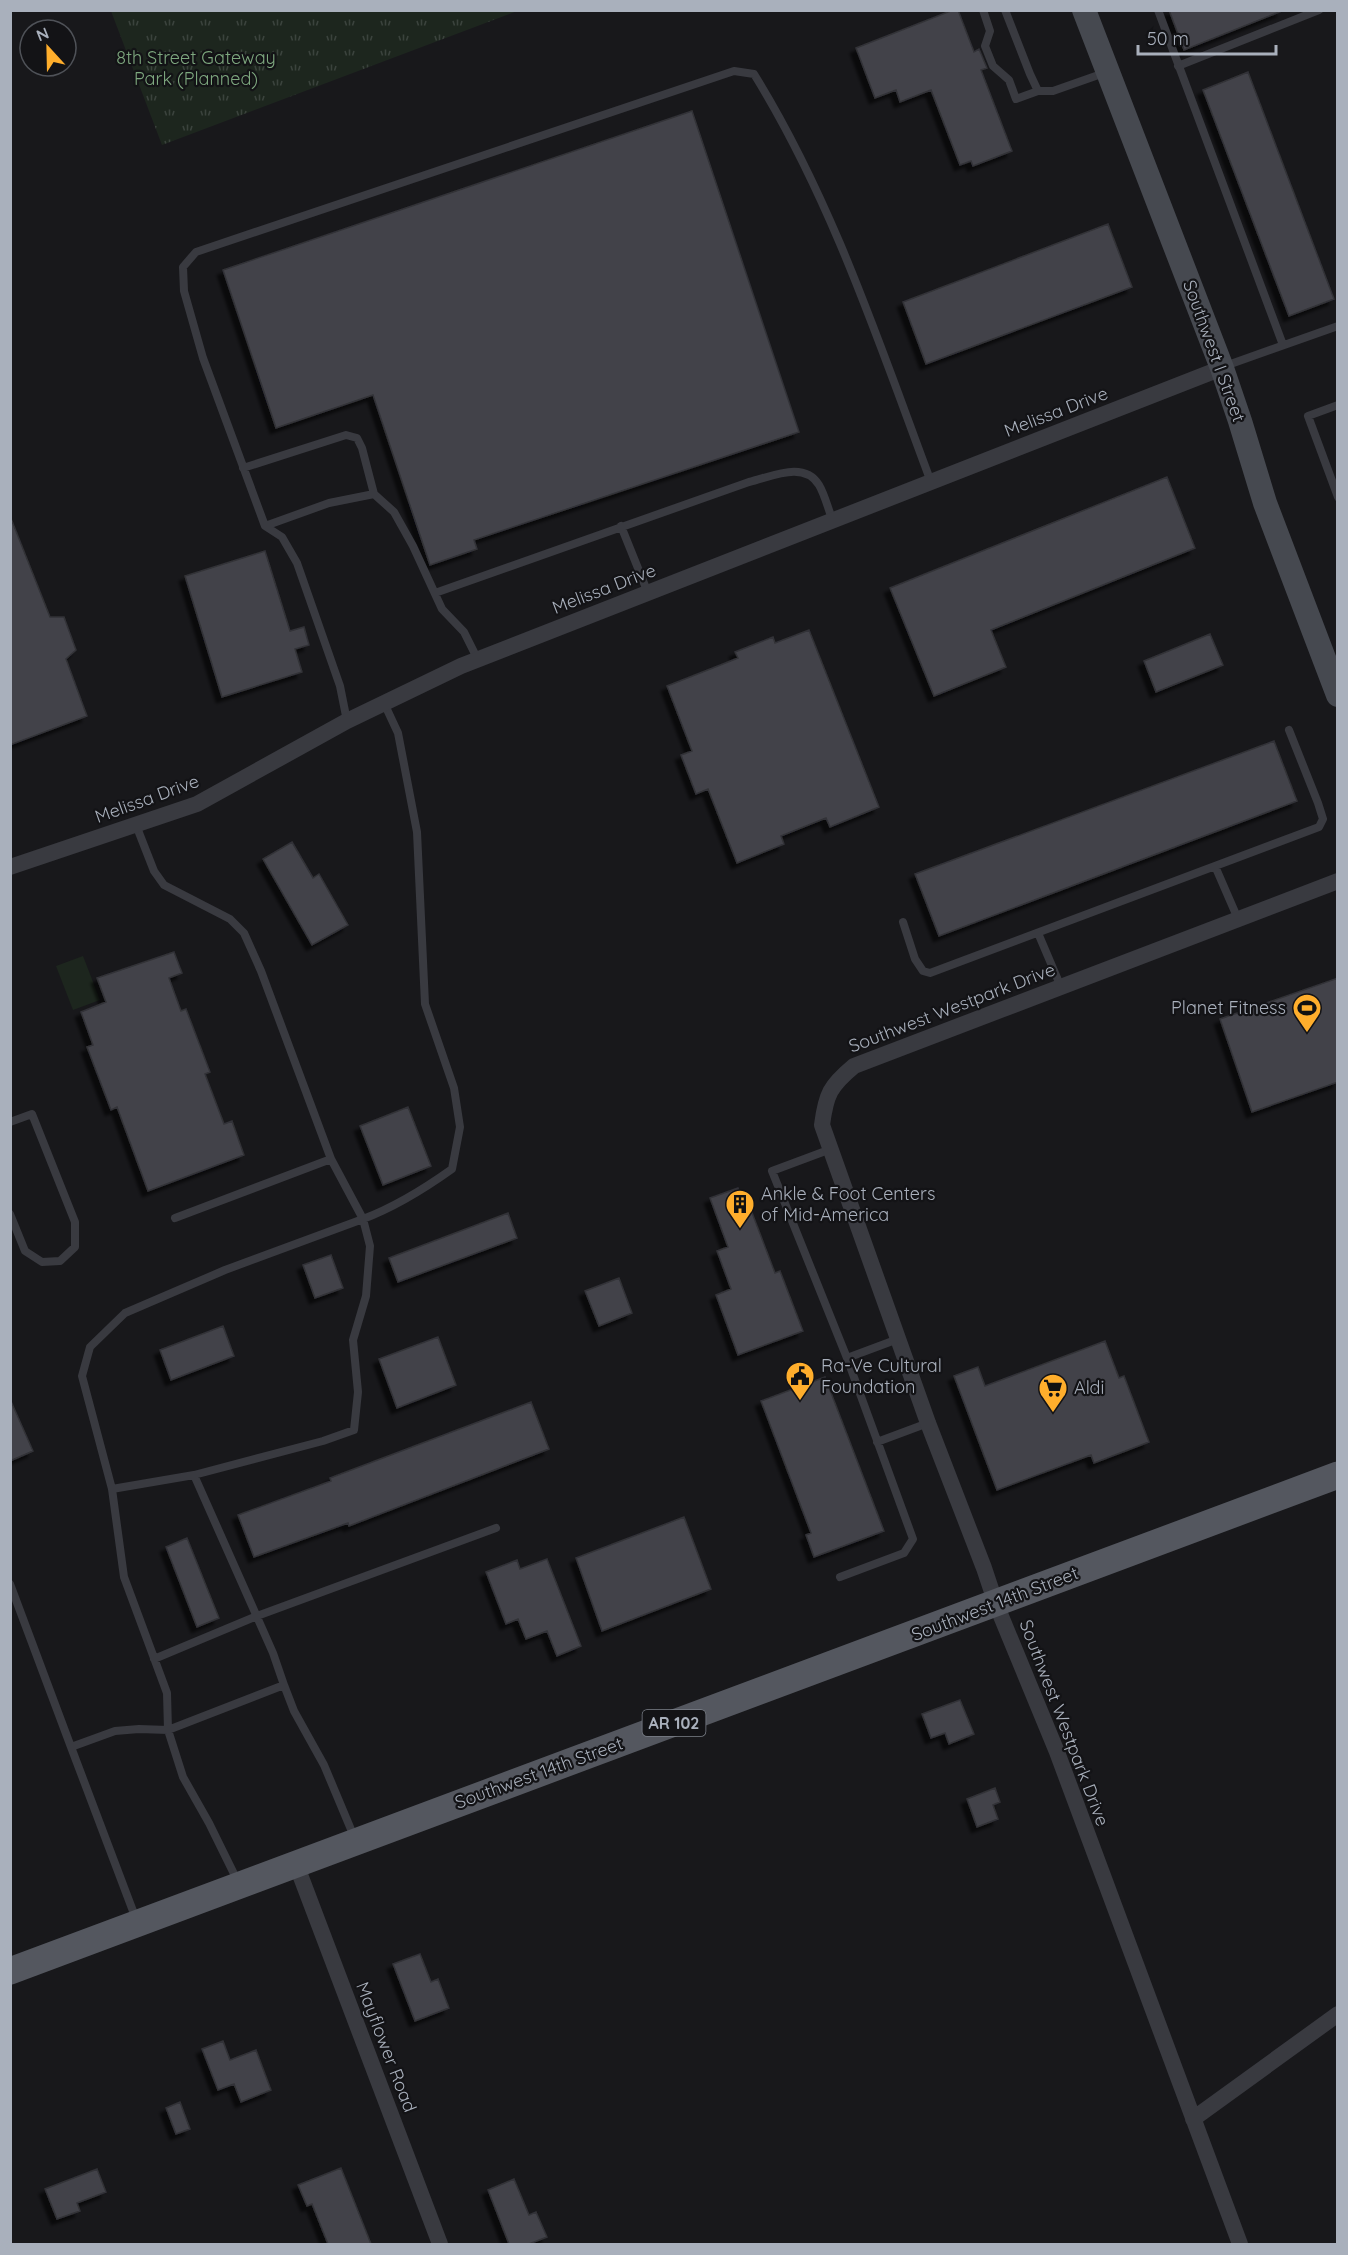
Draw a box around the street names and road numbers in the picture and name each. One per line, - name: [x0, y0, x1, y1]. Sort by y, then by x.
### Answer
- street label: Southwest I Street: [1178, 277, 1251, 425]
- street label: Melissa Drive: [1001, 381, 1111, 442]
- street label: Melissa Drive: [549, 558, 659, 619]
- street label: Melissa Drive: [92, 769, 202, 828]
- street label: Southwest Westpark Drive: [845, 958, 1058, 1058]
- street label: Southwest 14th Street: [908, 1561, 1082, 1646]
- street label: Southwest Westpark Drive: [1014, 1616, 1114, 1829]
- road number: AR 102: [642, 1710, 706, 1736]
- street label: Southwest 14th Street: [452, 1731, 626, 1814]
- street label: Mayflower Road: [351, 1978, 422, 2115]

